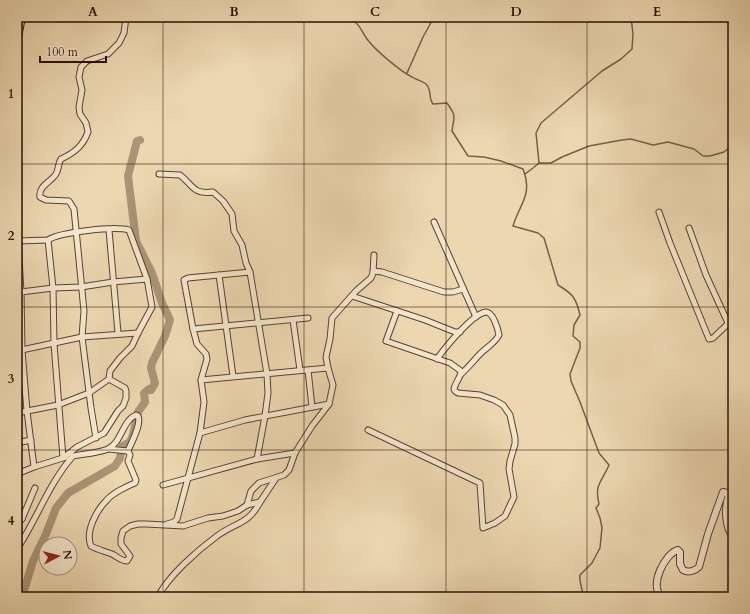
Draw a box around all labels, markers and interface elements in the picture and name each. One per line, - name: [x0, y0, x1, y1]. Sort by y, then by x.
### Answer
- text: A: [88, 3, 98, 21]
- text: B: [229, 3, 239, 21]
- text: C: [370, 3, 380, 21]
- text: D: [510, 3, 522, 21]
- text: E: [653, 3, 661, 21]
- scale bar: [40, 38, 106, 64]
- text: 100 m: [46, 44, 79, 60]
- text: 1: [8, 85, 14, 103]
- text: 2: [8, 227, 15, 245]
- text: 3: [8, 370, 15, 388]
- text: 4: [8, 512, 15, 530]
- north arrow: [38, 536, 78, 576]
- text: N: [59, 549, 76, 561]

